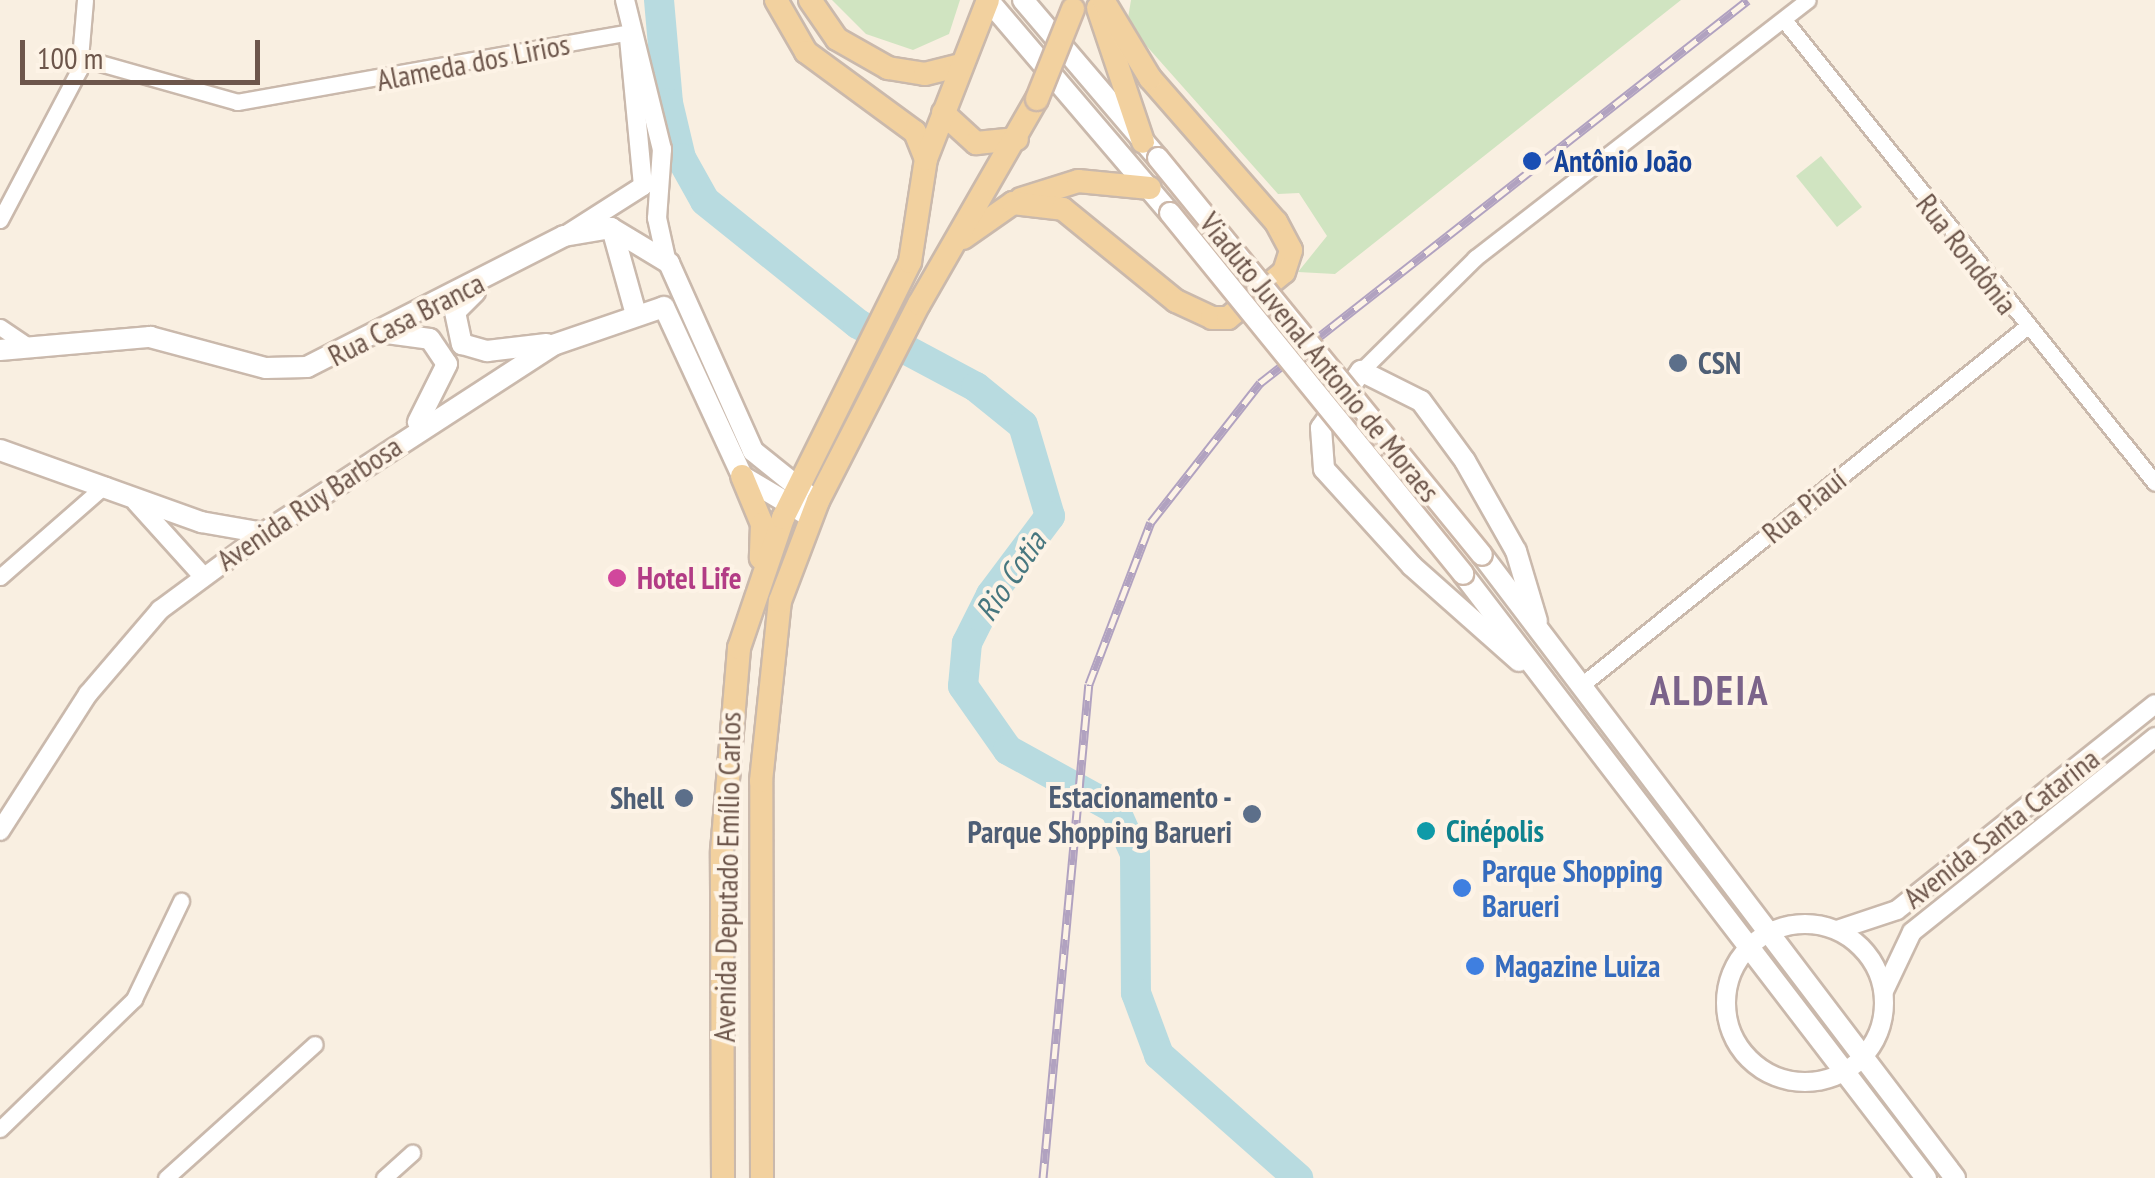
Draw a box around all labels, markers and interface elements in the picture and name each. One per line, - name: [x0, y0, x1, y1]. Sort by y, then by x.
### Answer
- scale bar: [25, 20, 265, 82]
- street label: Alameda dos Lirios: [374, 26, 572, 98]
- text: 100 m: [37, 38, 103, 77]
- place label: Antônio João: [1554, 143, 1692, 179]
- marker: Antônio João: [1519, 148, 1545, 174]
- street label: Rua Rondônia: [1909, 187, 2025, 321]
- street label: Viaduto Juvenal Antonio de Moraes: [1192, 205, 1448, 509]
- street label: Rua Casa Branca: [322, 264, 490, 374]
- place label: CSN: [1698, 345, 1741, 381]
- marker: CSN: [1667, 352, 1689, 374]
- street label: Avenida Ruy Barbosa: [209, 428, 409, 578]
- street label: Rua Piauí: [1755, 461, 1853, 551]
- water label: Rio Cotia: [966, 524, 1054, 628]
- place label: Hotel Life: [637, 560, 742, 596]
- marker: Hotel Life: [606, 567, 628, 589]
- district label: ALDEIA: [1650, 666, 1770, 714]
- street label: Avenida Deputado Emílio Carlos: [706, 711, 748, 1043]
- street label: Avenida Santa Catarina: [1896, 740, 2106, 916]
- place label: Estacionamento - Parque Shopping Barueri: [967, 779, 1232, 850]
- place label: Shell: [610, 780, 664, 816]
- marker: Shell: [673, 787, 695, 809]
- marker: Estacionamento - Parque Shopping Barueri: [1241, 803, 1263, 825]
- place label: Cinépolis: [1446, 813, 1544, 849]
- marker: Cinépolis: [1415, 820, 1437, 842]
- place label: Parque Shopping Barueri: [1482, 853, 1663, 924]
- marker: Parque Shopping Barueri: [1451, 877, 1473, 899]
- place label: Magazine Luiza: [1495, 948, 1660, 984]
- marker: Magazine Luiza: [1464, 955, 1486, 977]

